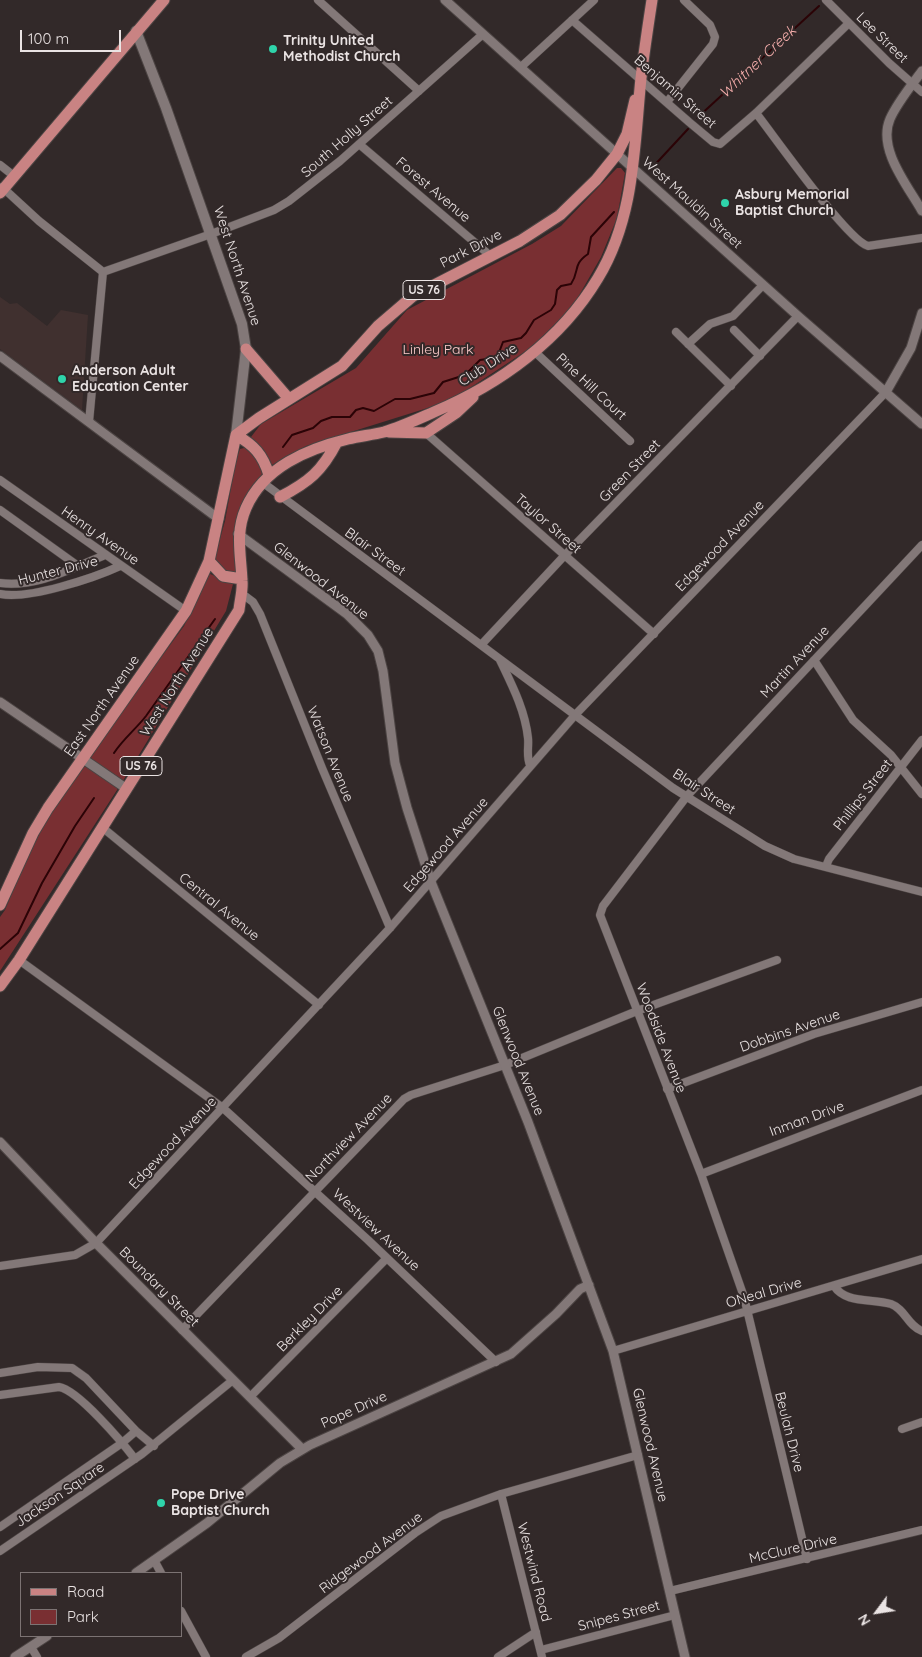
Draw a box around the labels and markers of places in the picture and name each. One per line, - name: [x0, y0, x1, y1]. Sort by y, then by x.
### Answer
- place label: Trinity United Methodist Church: [283, 33, 400, 65]
- marker: Trinity United Methodist Church: [267, 43, 279, 55]
- place label: Asbury Memorial Baptist Church: [735, 187, 849, 220]
- marker: Asbury Memorial Baptist Church: [719, 197, 731, 209]
- place label: Anderson Adult Education Center: [72, 363, 189, 396]
- marker: Anderson Adult Education Center: [56, 373, 68, 385]
- place label: Pope Drive Baptist Church: [171, 1487, 270, 1520]
- marker: Pope Drive Baptist Church: [155, 1497, 167, 1509]

